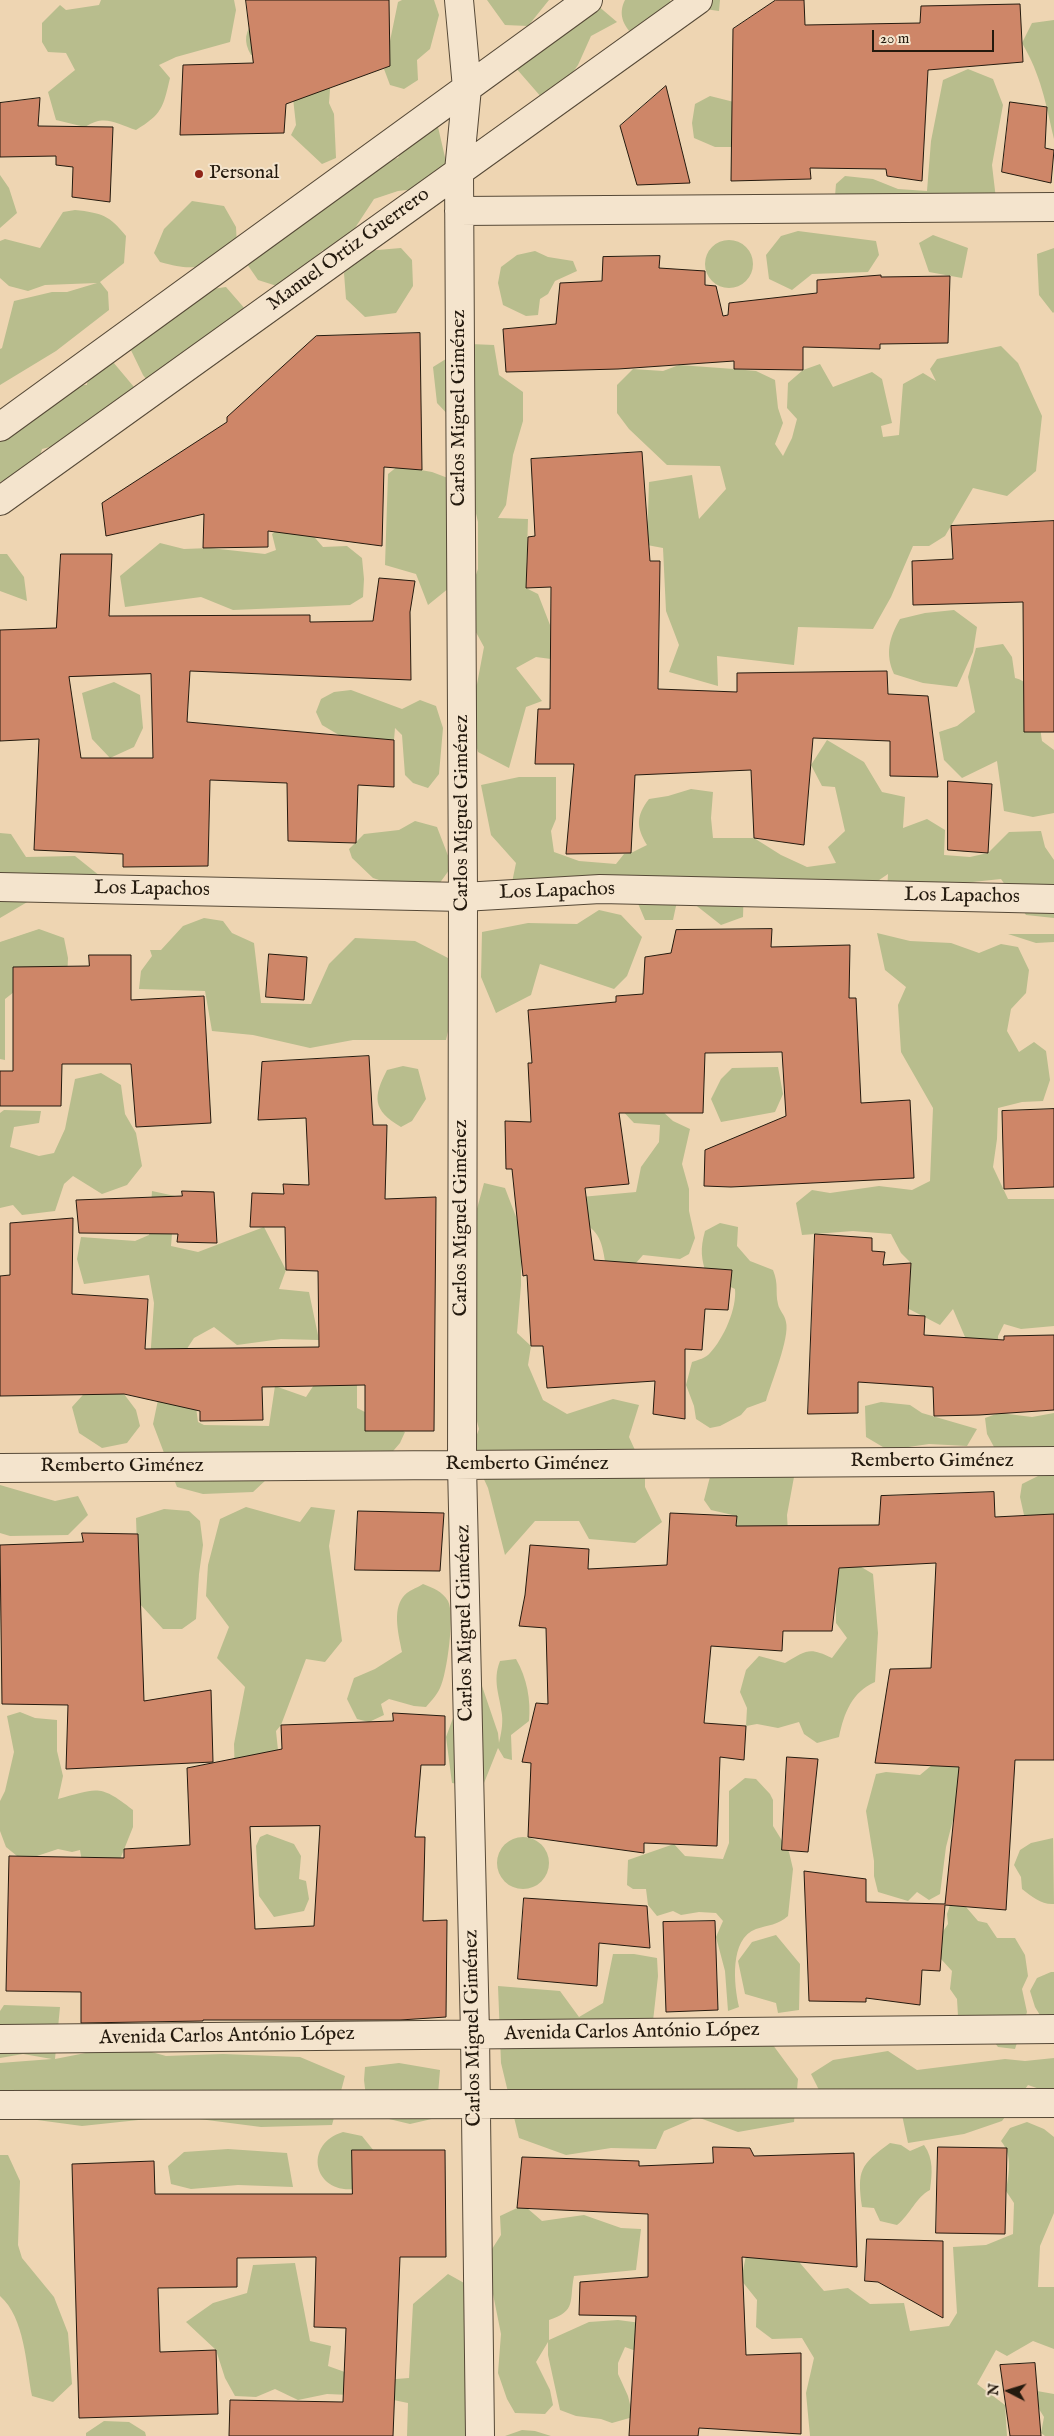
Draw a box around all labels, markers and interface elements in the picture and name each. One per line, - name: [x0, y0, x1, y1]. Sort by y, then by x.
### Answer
- scale bar: [874, 20, 996, 52]
- text: 20 m: [880, 29, 909, 48]
- place label: Personal: [209, 162, 279, 186]
- marker: Personal: [193, 168, 205, 180]
- street label: Manuel Ortiz Guerrero: [263, 183, 435, 317]
- street label: Carlos Miguel Giménez: [448, 309, 472, 507]
- street label: Carlos Miguel Giménez: [451, 714, 475, 912]
- street label: Los Lapachos: [94, 877, 210, 903]
- street label: Los Lapachos: [499, 878, 615, 906]
- street label: Los Lapachos: [904, 884, 1020, 910]
- street label: Carlos Miguel Giménez: [450, 1119, 474, 1317]
- street label: Remberto Giménez: [850, 1450, 1014, 1474]
- street label: Remberto Giménez: [445, 1453, 609, 1477]
- street label: Remberto Giménez: [40, 1455, 204, 1479]
- street label: Carlos Miguel Giménez: [452, 1524, 480, 1722]
- street label: Carlos Miguel Giménez: [460, 1929, 488, 2127]
- street label: Avenida Carlos António López: [504, 2019, 760, 2047]
- street label: Avenida Carlos António López: [99, 2023, 355, 2051]
- north arrow: [984, 2366, 1034, 2416]
- text: N: [985, 2383, 1004, 2397]

